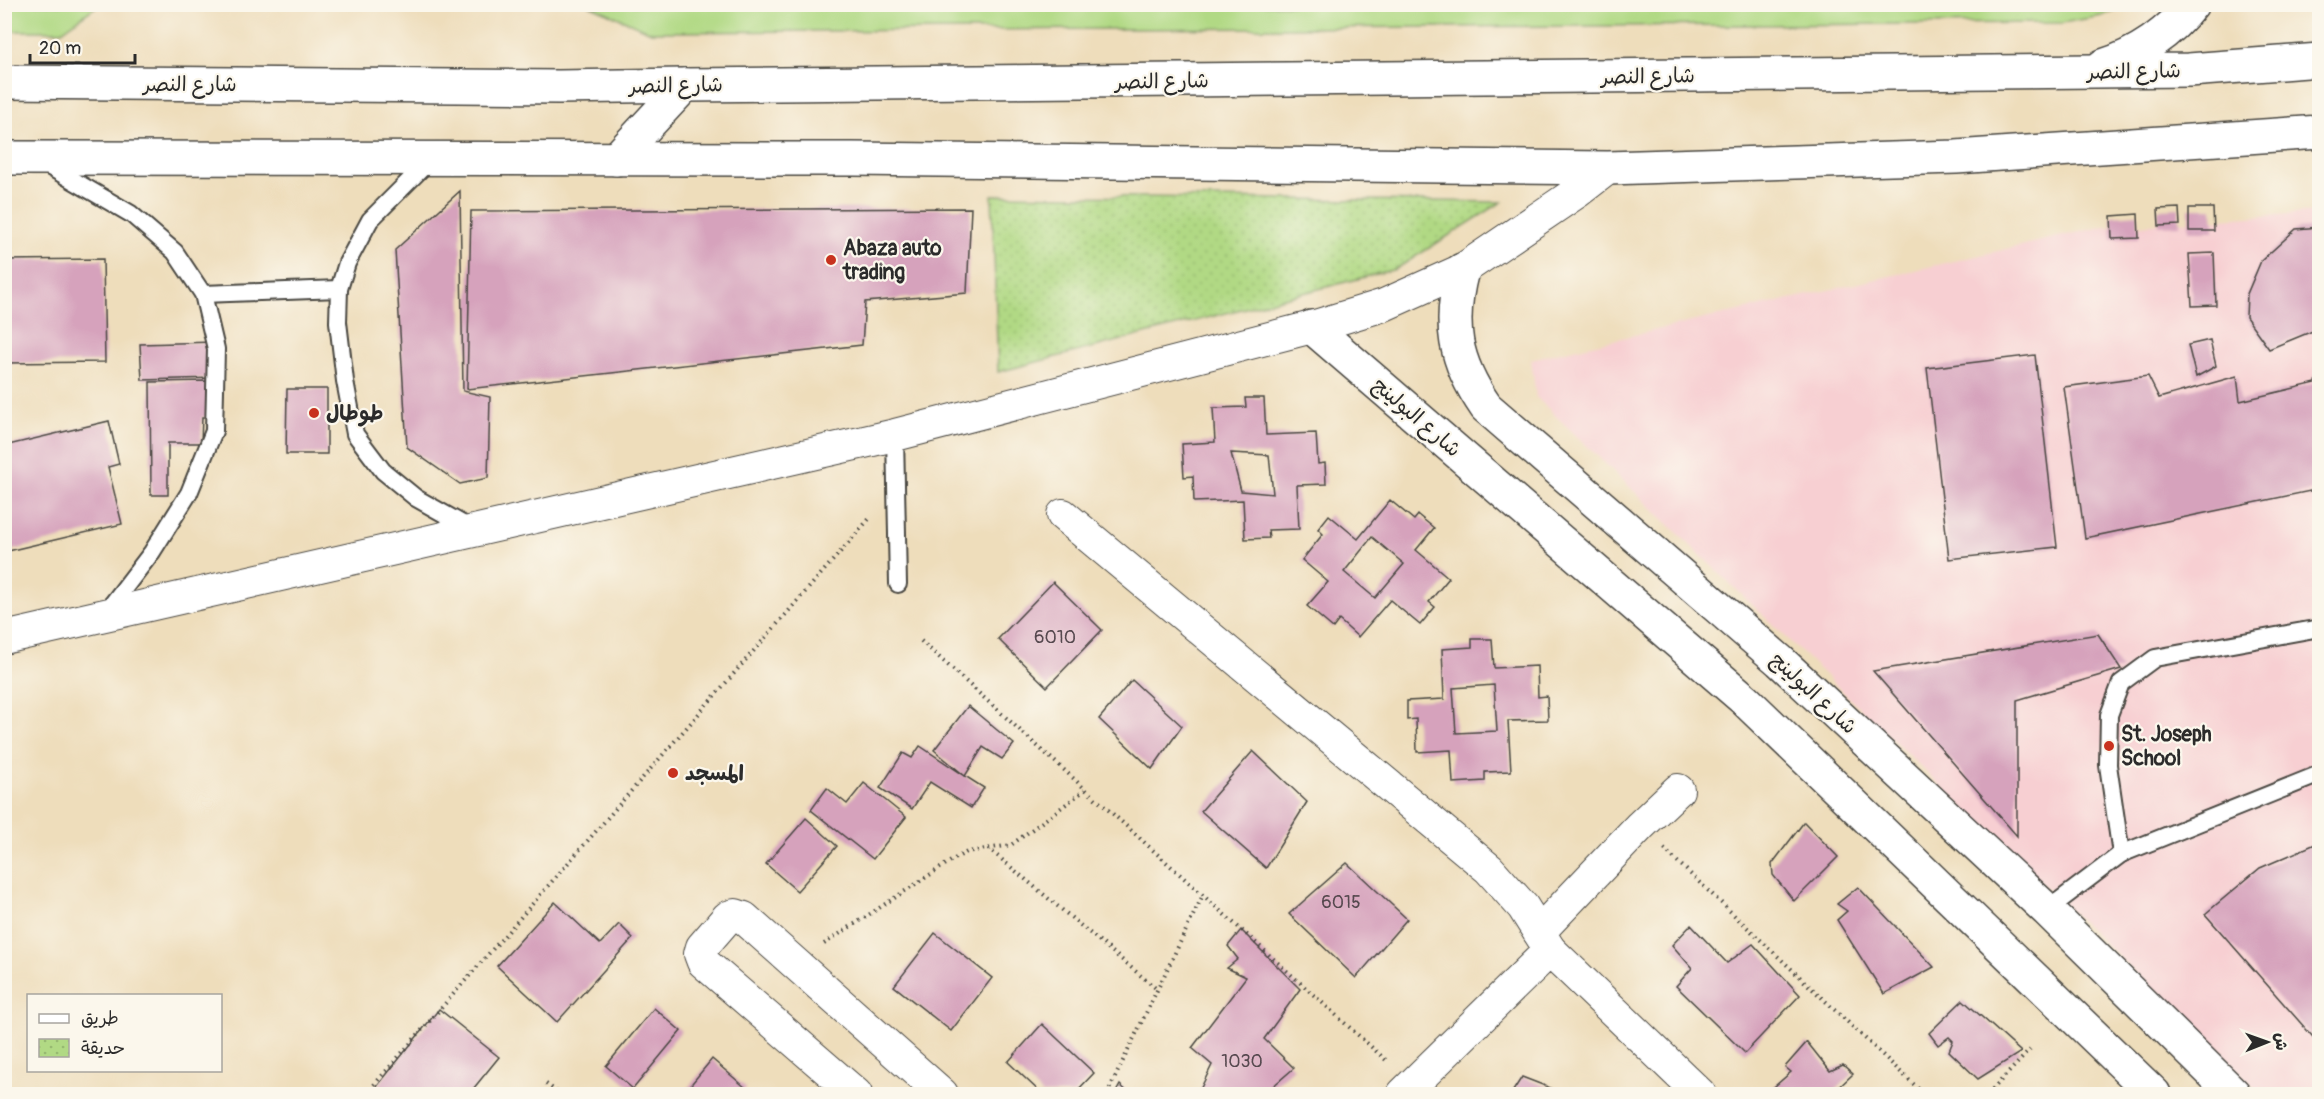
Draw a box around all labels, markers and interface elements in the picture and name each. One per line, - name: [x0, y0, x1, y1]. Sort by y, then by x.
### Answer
- scale bar: [30, 27, 135, 65]
- text: 20 m: [39, 37, 81, 60]
- street label: شارع النصر: [2085, 57, 2181, 87]
- street label: شارع النصر: [1599, 62, 1695, 92]
- street label: شارع النصر: [1113, 67, 1209, 97]
- street label: شارع النصر: [141, 71, 237, 99]
- street label: شارع النصر: [627, 71, 723, 101]
- place label: Abaza auto trading: [842, 235, 942, 286]
- marker: Abaza auto trading: [824, 253, 838, 267]
- street label: شارع البولينج: [1366, 372, 1467, 464]
- place label: طوطال: [326, 400, 383, 427]
- marker: طوطال: [307, 406, 321, 420]
- house number: 6010: [1034, 626, 1076, 649]
- street label: شارع البولينج: [1764, 646, 1863, 741]
- place label: St. Joseph School: [2121, 721, 2212, 772]
- marker: St. Joseph School: [2102, 739, 2116, 753]
- place label: المسجد: [685, 760, 744, 787]
- marker: المسجد: [666, 766, 680, 780]
- house number: 6015: [1321, 891, 1361, 914]
- legend: [27, 994, 222, 1072]
- text: طريق: [81, 1007, 119, 1030]
- north arrow: [2237, 1012, 2297, 1072]
- text: ش: [2271, 1033, 2291, 1051]
- text: حديقة: [81, 1037, 125, 1060]
- house number: 1030: [1221, 1050, 1263, 1073]

